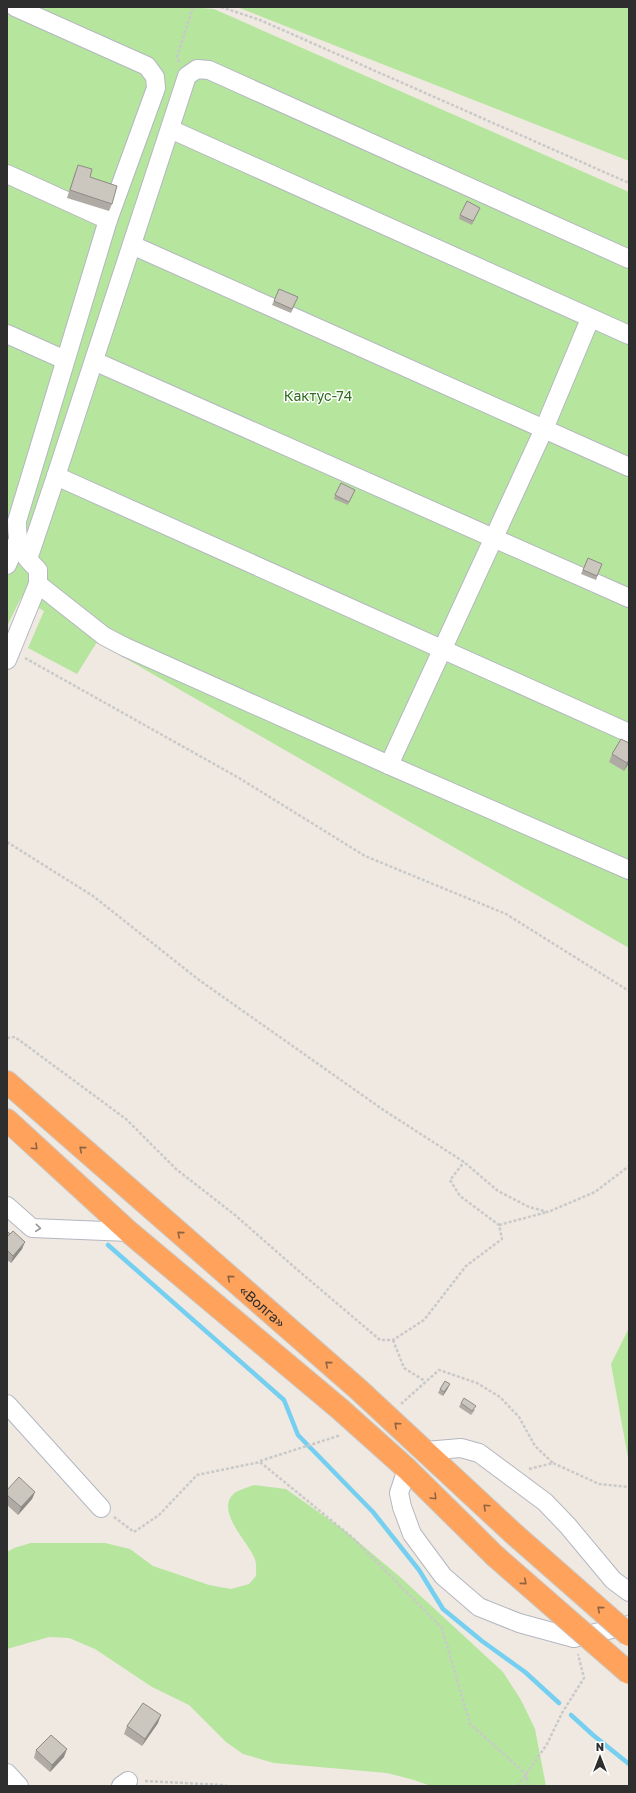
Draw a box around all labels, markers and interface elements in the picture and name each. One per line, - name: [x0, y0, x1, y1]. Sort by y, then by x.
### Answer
- park label: Кактус-74: [284, 387, 352, 404]
- one-way arrow: [31, 1142, 38, 1149]
- one-way arrow: [80, 1146, 87, 1153]
- one-way arrow: [35, 1223, 41, 1232]
- one-way arrow: [177, 1232, 185, 1239]
- one-way arrow: [228, 1276, 235, 1283]
- street label: «Волга»: [236, 1281, 290, 1331]
- one-way arrow: [325, 1361, 333, 1368]
- one-way arrow: [394, 1422, 401, 1429]
- one-way arrow: [429, 1492, 437, 1500]
- one-way arrow: [483, 1505, 491, 1512]
- one-way arrow: [519, 1577, 527, 1584]
- one-way arrow: [597, 1606, 604, 1613]
- north arrow: [580, 1737, 620, 1777]
- text: N: [596, 1740, 604, 1753]

